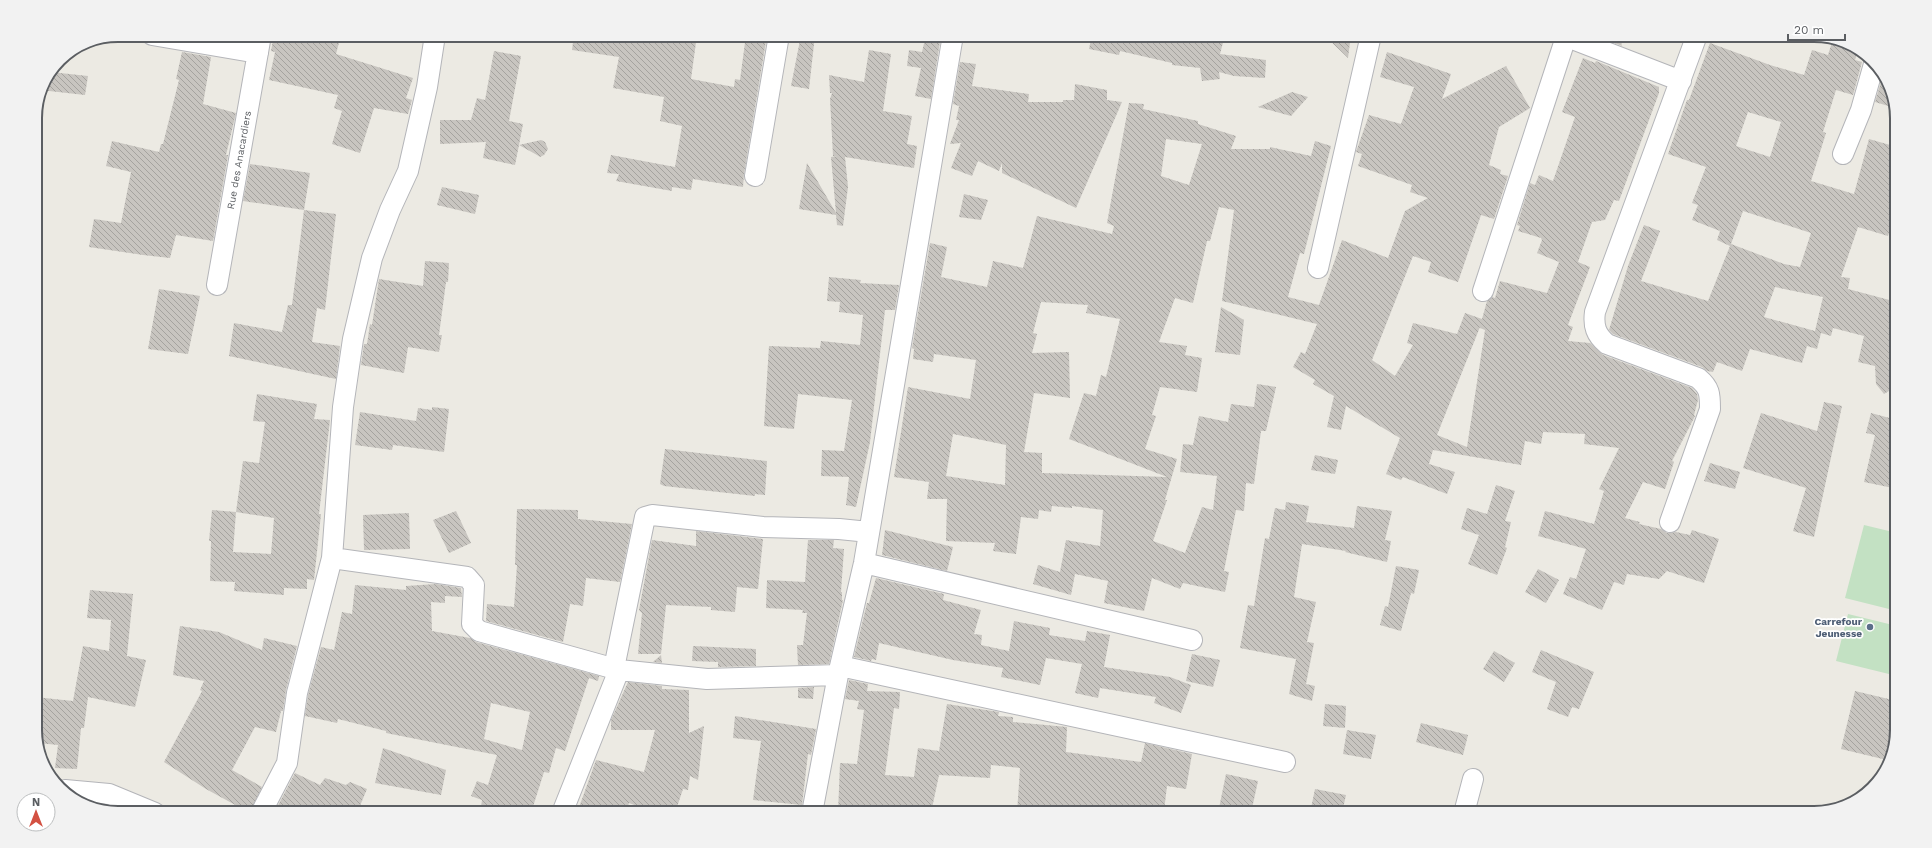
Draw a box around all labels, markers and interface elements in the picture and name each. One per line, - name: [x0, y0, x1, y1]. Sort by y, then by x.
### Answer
- scale bar: [1788, 16, 1845, 42]
- text: 20 m: [1794, 23, 1824, 37]
- street label: Rue des Anacardiers: [225, 110, 253, 210]
- place label: Carrefour Jeunesse: [1815, 616, 1863, 639]
- marker: Carrefour Jeunesse: [1865, 622, 1875, 632]
- north arrow: [16, 792, 56, 832]
- text: N: [32, 796, 40, 809]

